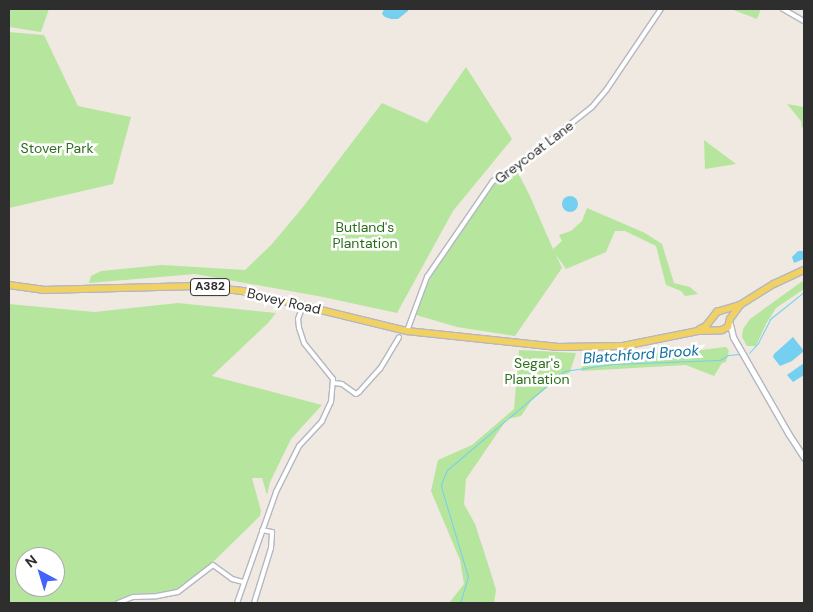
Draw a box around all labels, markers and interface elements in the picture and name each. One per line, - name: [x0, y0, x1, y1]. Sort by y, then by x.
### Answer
- street label: Greycoat Lane: [491, 117, 577, 187]
- park label: Stover Park: [21, 140, 93, 156]
- park label: Butland's Plantation: [333, 219, 397, 252]
- road number: A382: [190, 278, 230, 296]
- street label: Bovey Road: [245, 284, 323, 318]
- water label: Blatchford Brook: [582, 342, 700, 368]
- park label: Segar's Plantation: [505, 355, 569, 388]
- north arrow: [15, 547, 65, 597]
- text: N: [22, 551, 41, 571]

